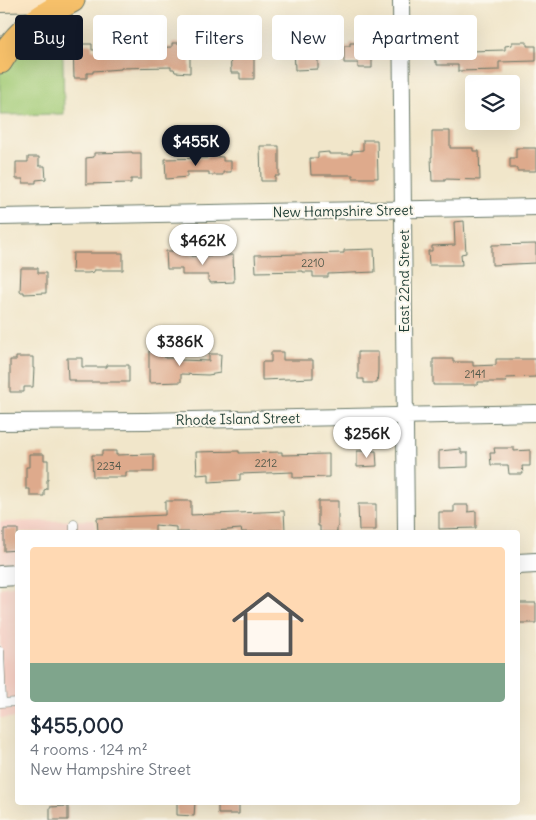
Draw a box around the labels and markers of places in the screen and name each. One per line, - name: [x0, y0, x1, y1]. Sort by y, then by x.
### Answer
- pin: $455K: [161, 124, 231, 167]
- pin: $462K: [168, 224, 238, 266]
- pin: $386K: [145, 324, 215, 367]
- pin: $256K: [332, 416, 402, 459]

